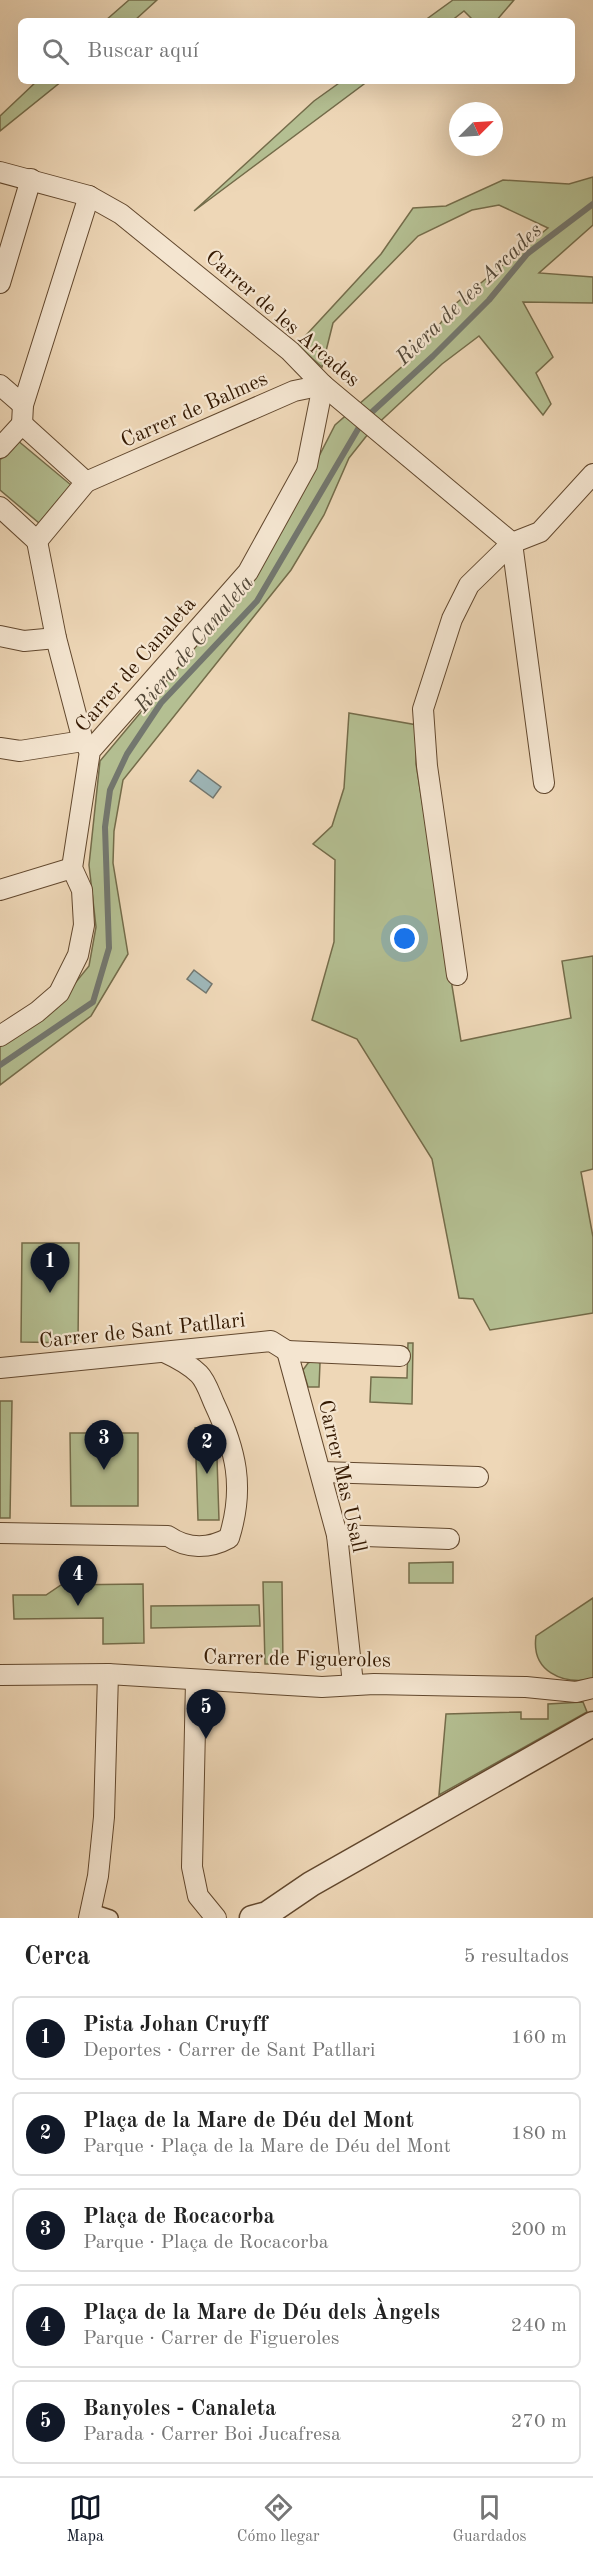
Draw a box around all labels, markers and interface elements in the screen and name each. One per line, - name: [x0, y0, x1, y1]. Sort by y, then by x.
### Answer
- search box: [18, 18, 575, 84]
- icon: search: [39, 35, 72, 68]
- text: Buscar aquí: [87, 40, 199, 62]
- north arrow: [449, 102, 503, 156]
- water label: Riera de les Arcades: [391, 219, 547, 370]
- street label: Carrer de les Arcades: [201, 247, 363, 392]
- street label: Carrer de Balmes: [118, 369, 271, 452]
- water label: Riera de Canaleta: [130, 571, 258, 718]
- street label: Carrer de Canaleta: [72, 593, 200, 737]
- your location: [390, 924, 419, 953]
- pin: 1: [31, 1244, 70, 1293]
- street label: Carrer de Sant Patllari: [38, 1310, 246, 1353]
- street label: Carrer Mas Usall: [314, 1398, 369, 1555]
- pin: 3: [84, 1420, 124, 1470]
- pin: 2: [188, 1424, 226, 1474]
- pin: 4: [58, 1556, 98, 1606]
- street label: Carrer de Figueroles: [203, 1647, 391, 1672]
- pin: 5: [186, 1690, 226, 1739]
- text: Cerca: [24, 1944, 90, 1970]
- text: 5 resultados: [464, 1947, 569, 1967]
- text: Pista Johan Cruyff: [83, 2014, 268, 2036]
- text: 1: [40, 2028, 51, 2048]
- text: 160 m: [511, 2028, 567, 2048]
- text: Deportes · Carrer de Sant Patllari: [83, 2041, 375, 2061]
- text: Plaça de la Mare de Déu del Mont: [83, 2110, 414, 2132]
- text: 2: [40, 2124, 51, 2144]
- text: 180 m: [511, 2124, 567, 2144]
- text: Parque · Plaça de la Mare de Déu del Mont: [83, 2137, 451, 2157]
- text: Plaça de Rocacorba: [83, 2206, 275, 2228]
- text: 3: [40, 2220, 51, 2240]
- text: 200 m: [511, 2220, 567, 2240]
- text: Parque · Plaça de Rocacorba: [83, 2233, 329, 2253]
- text: Plaça de la Mare de Déu dels Àngels: [83, 2302, 440, 2324]
- text: 4: [40, 2316, 51, 2336]
- text: 240 m: [511, 2316, 567, 2336]
- text: Parque · Carrer de Figueroles: [83, 2329, 339, 2349]
- text: Banyoles - Canaleta: [83, 2398, 276, 2420]
- text: 5: [40, 2412, 51, 2432]
- text: 270 m: [511, 2412, 567, 2432]
- text: Parada · Carrer Boi Jucafresa: [83, 2425, 341, 2445]
- tab: Mapa: [66, 2491, 104, 2547]
- tab: Cómo llegar: [237, 2491, 320, 2547]
- tab: Guardados: [453, 2491, 527, 2547]

